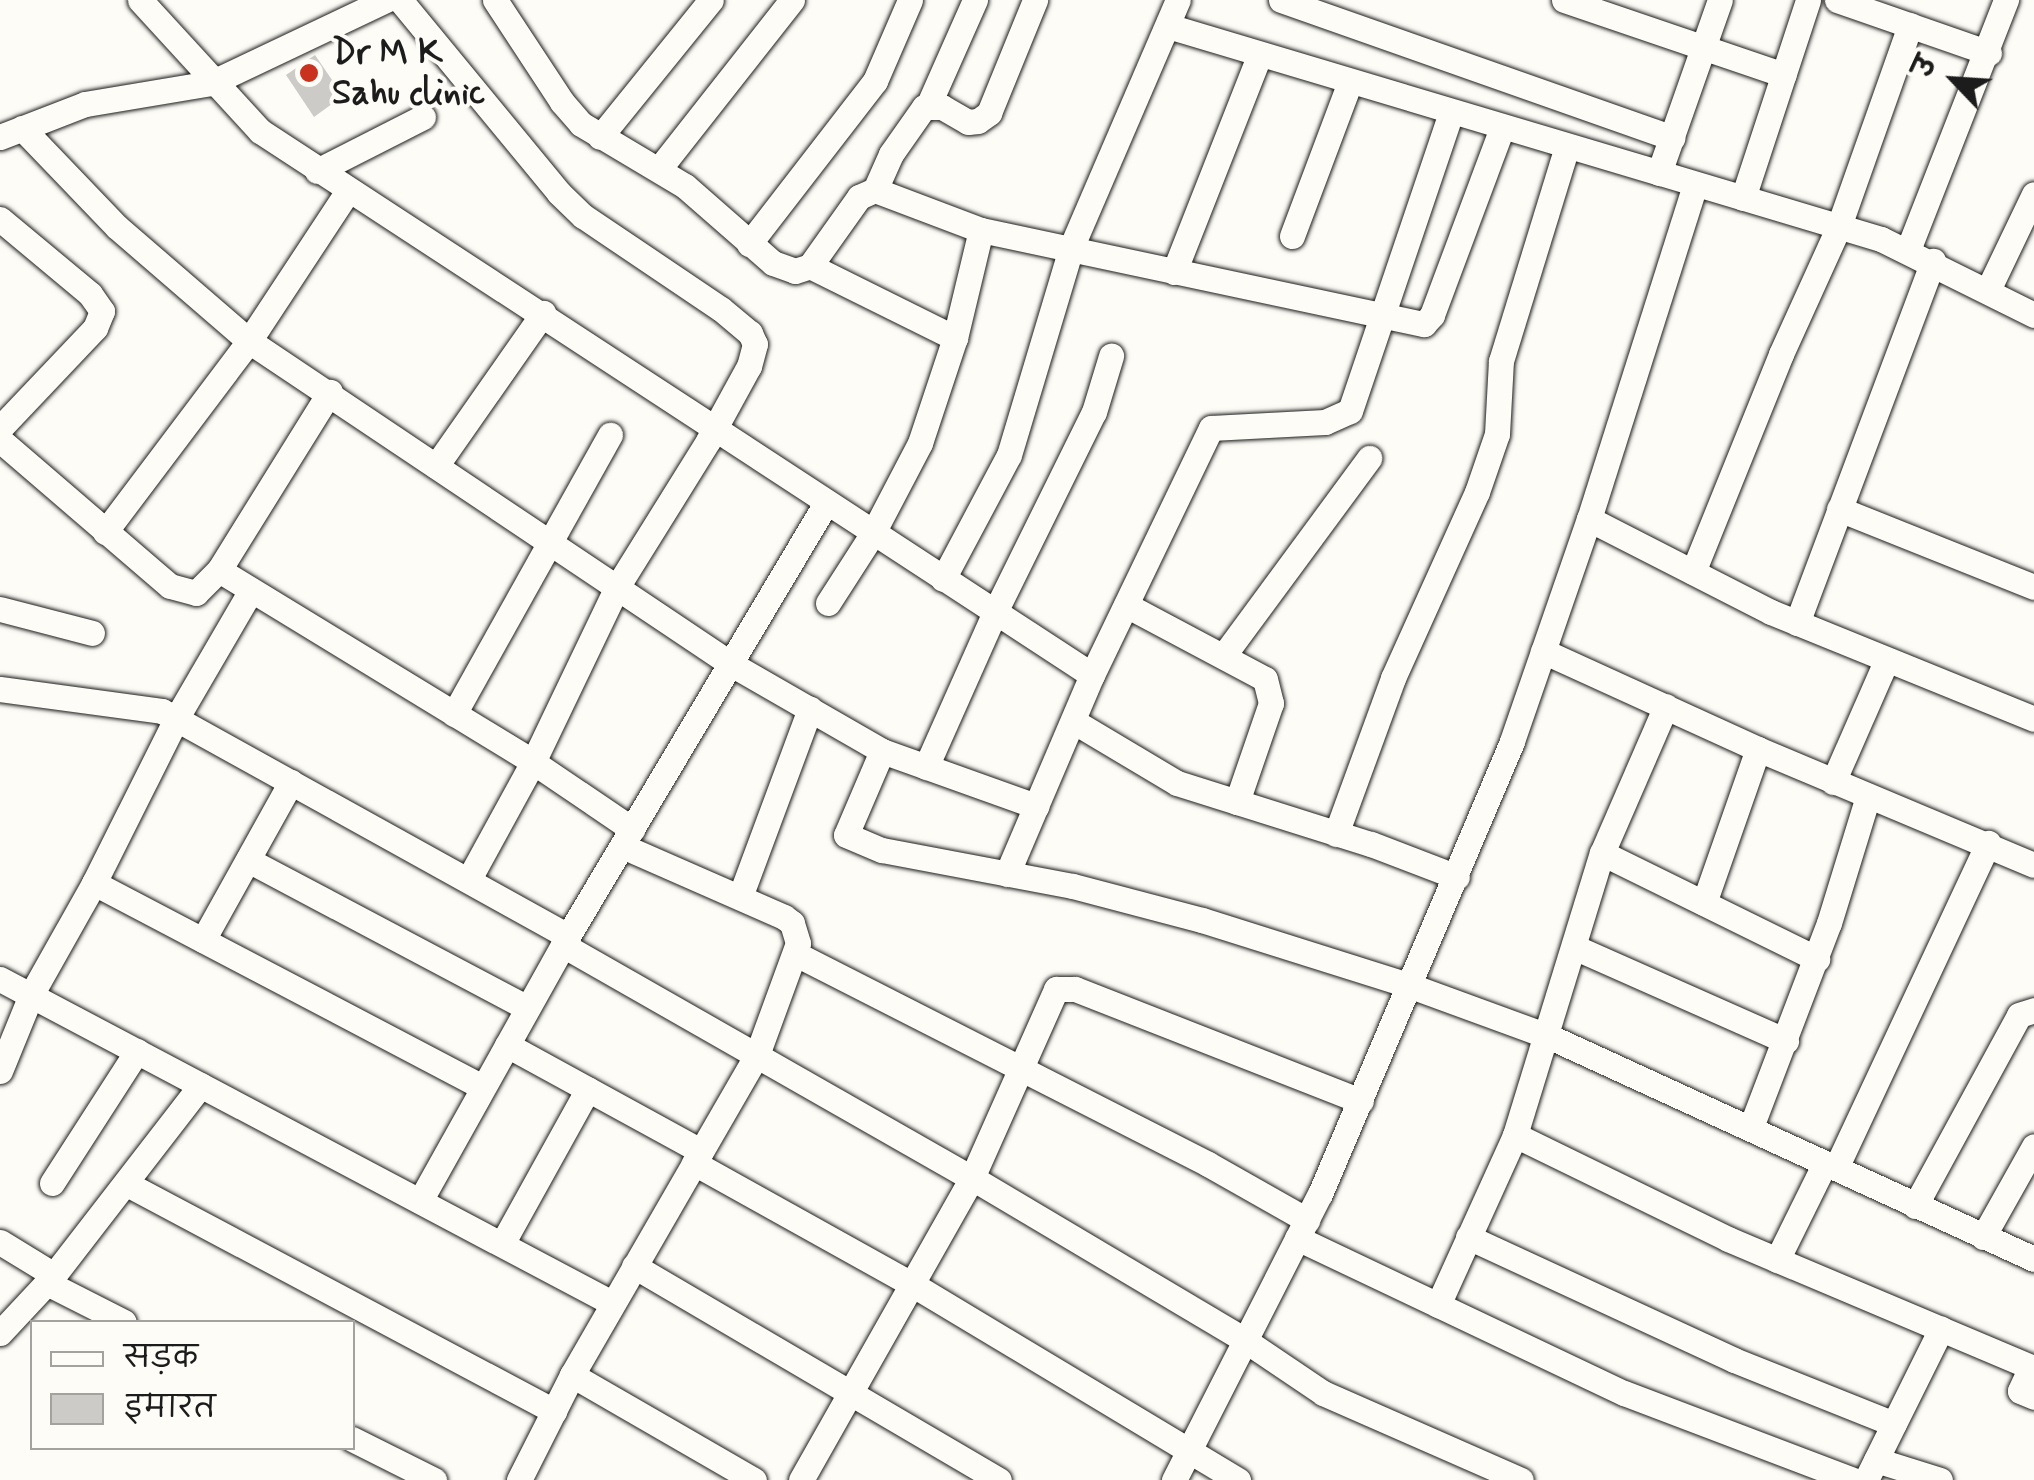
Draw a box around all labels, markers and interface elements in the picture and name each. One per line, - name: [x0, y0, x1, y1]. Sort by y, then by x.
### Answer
- north arrow: [1904, 30, 2004, 130]
- place label: Dr M K Sahu clinic: [332, 32, 486, 114]
- text: उ: [1906, 51, 1947, 83]
- marker: Dr M K Sahu clinic: [296, 60, 322, 86]
- legend: [30, 1320, 355, 1450]
- text: सड़क: [124, 1339, 198, 1378]
- text: इमारत: [124, 1389, 216, 1428]

